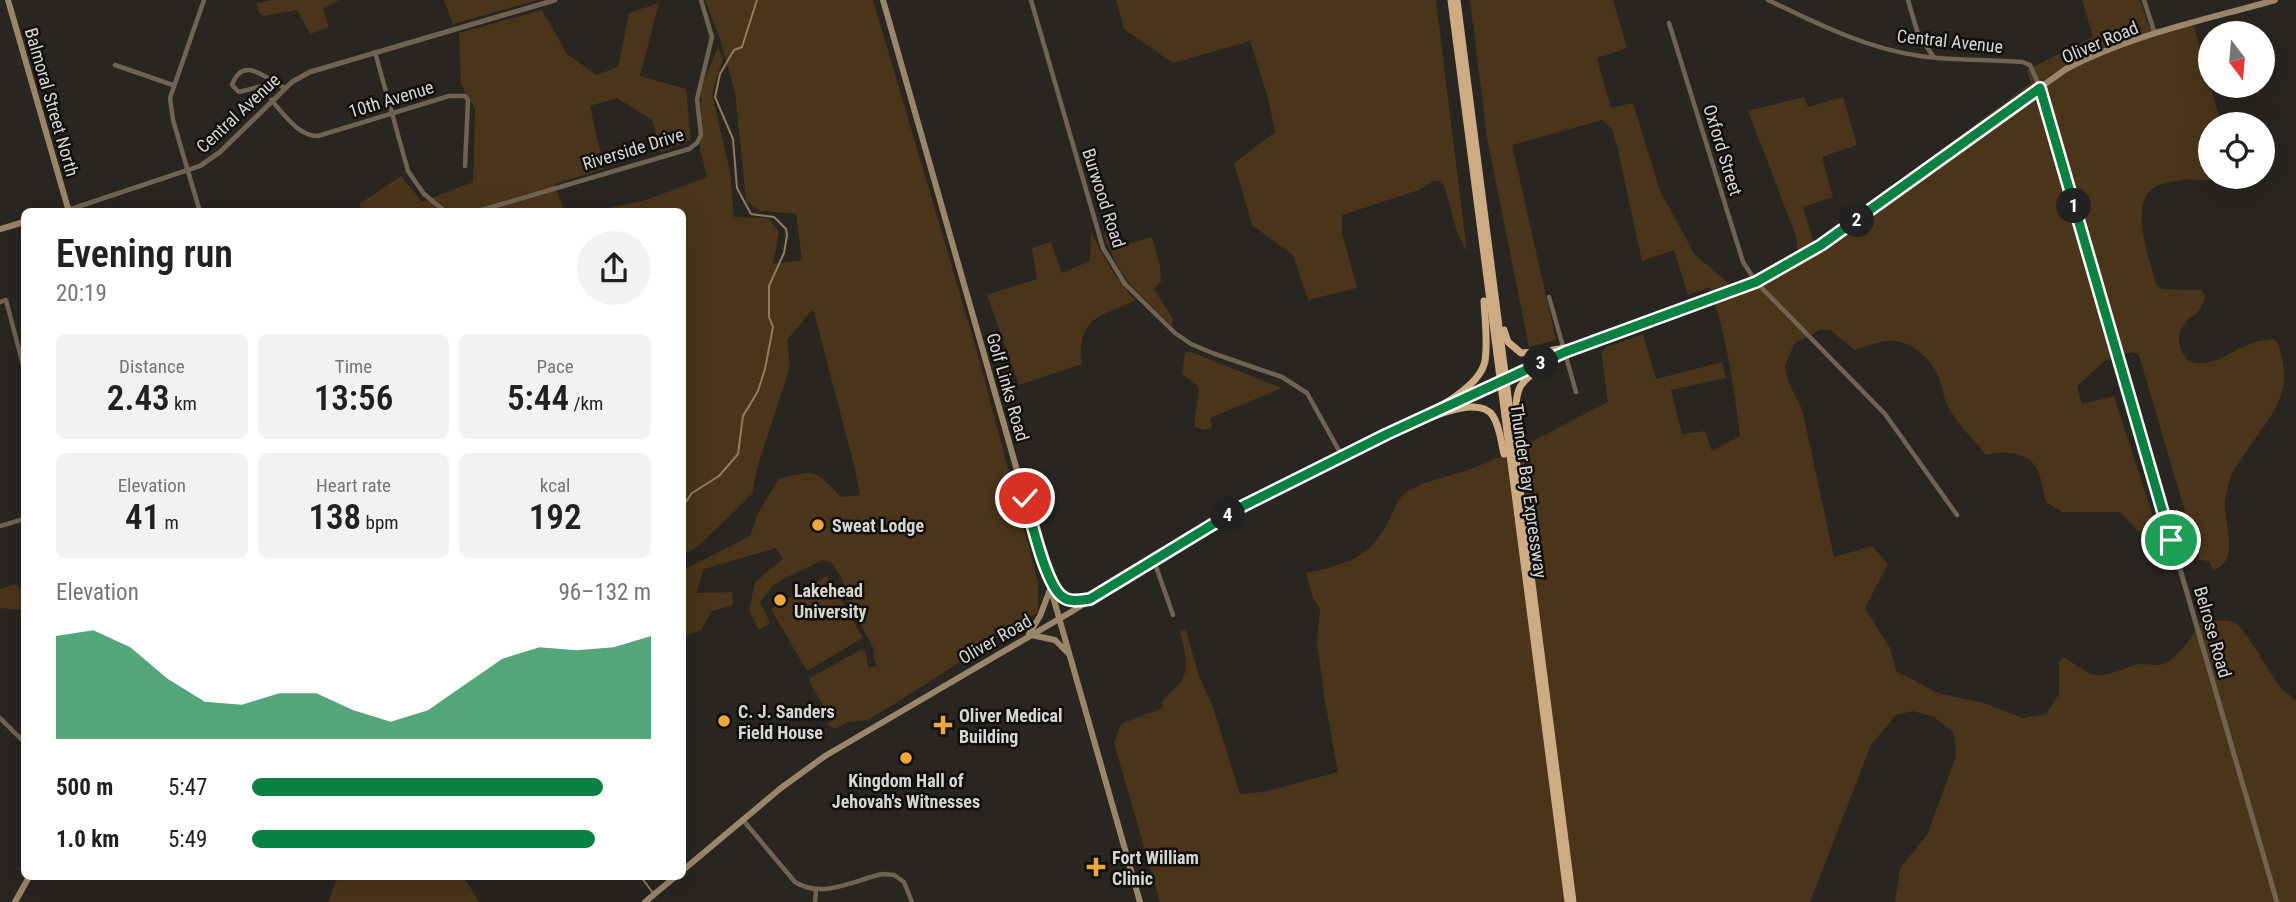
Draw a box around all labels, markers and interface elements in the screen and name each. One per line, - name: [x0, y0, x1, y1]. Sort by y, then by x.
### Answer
- street label: Oliver Road: [2059, 17, 2141, 67]
- north arrow: [2198, 21, 2275, 98]
- map controls: [2198, 21, 2275, 189]
- street label: Balmoral Street North: [21, 25, 83, 179]
- street label: Central Avenue: [1896, 25, 2004, 57]
- street label: Central Avenue: [192, 69, 284, 157]
- street label: 10th Avenue: [346, 76, 436, 122]
- street label: Oxford Street: [1699, 102, 1747, 198]
- button: locate: [2198, 112, 2275, 189]
- street label: Riverside Drive: [580, 124, 686, 174]
- street label: Burwood Road: [1078, 146, 1130, 250]
- pin: 1: [2056, 188, 2092, 224]
- text: 1: [2069, 194, 2078, 217]
- pin: 2: [1840, 202, 1874, 238]
- text: 2: [1852, 208, 1861, 231]
- button: share: [577, 231, 651, 305]
- text: Evening run: [56, 232, 233, 276]
- text: 20:19: [56, 280, 107, 307]
- street label: Golf Links Road: [983, 330, 1033, 444]
- pin: 3: [1524, 346, 1558, 380]
- text: 3: [1536, 351, 1545, 374]
- text: Distance: [119, 355, 185, 378]
- text: Time: [335, 355, 372, 378]
- text: Pace: [537, 355, 574, 378]
- text: 2.43: [107, 378, 170, 419]
- text: 13:56: [314, 378, 393, 419]
- text: 5:44: [507, 378, 569, 419]
- text: km: [170, 392, 197, 415]
- text: /km: [569, 392, 603, 415]
- street label: Thunder Bay Expressway: [1506, 402, 1552, 580]
- pin: [995, 468, 1055, 528]
- text: Elevation: [118, 474, 186, 497]
- text: Heart rate: [316, 474, 391, 497]
- text: kcal: [540, 474, 570, 497]
- icon: check: [1006, 479, 1044, 517]
- text: 41: [125, 497, 160, 538]
- text: 138: [308, 497, 361, 538]
- text: 192: [529, 497, 582, 538]
- pin: 4: [1210, 498, 1246, 532]
- text: 4: [1223, 503, 1232, 526]
- pin: [2141, 510, 2201, 570]
- text: m: [160, 511, 179, 534]
- text: bpm: [361, 511, 399, 534]
- place label: Sweat Lodge: [832, 515, 924, 536]
- marker: Sweat Lodge: [810, 517, 826, 533]
- icon: arrive: [2152, 521, 2190, 559]
- text: Elevation: [56, 579, 139, 606]
- text: 96–132 m: [558, 579, 651, 606]
- place label: Lakehead University: [794, 580, 866, 622]
- street label: Belrose Road: [2190, 584, 2236, 680]
- marker: Lakehead University: [772, 592, 788, 608]
- street label: Oliver Road: [955, 610, 1035, 668]
- place label: C. J. Sanders Field House: [738, 701, 835, 743]
- place label: Oliver Medical Building: [959, 705, 1063, 747]
- marker: C. J. Sanders Field House: [716, 713, 732, 729]
- marker: Oliver Medical Building: [933, 715, 953, 735]
- marker: Kingdom Hall of Jehovah's Witnesses: [898, 750, 914, 766]
- place label: Kingdom Hall of Jehovah's Witnesses: [832, 770, 980, 812]
- text: 500 m: [56, 774, 113, 801]
- text: 5:47: [168, 774, 207, 801]
- text: 1.0 km: [56, 826, 119, 853]
- text: 5:49: [168, 826, 207, 853]
- place label: Fort William Clinic: [1112, 847, 1199, 889]
- marker: Fort William Clinic: [1086, 857, 1106, 877]

